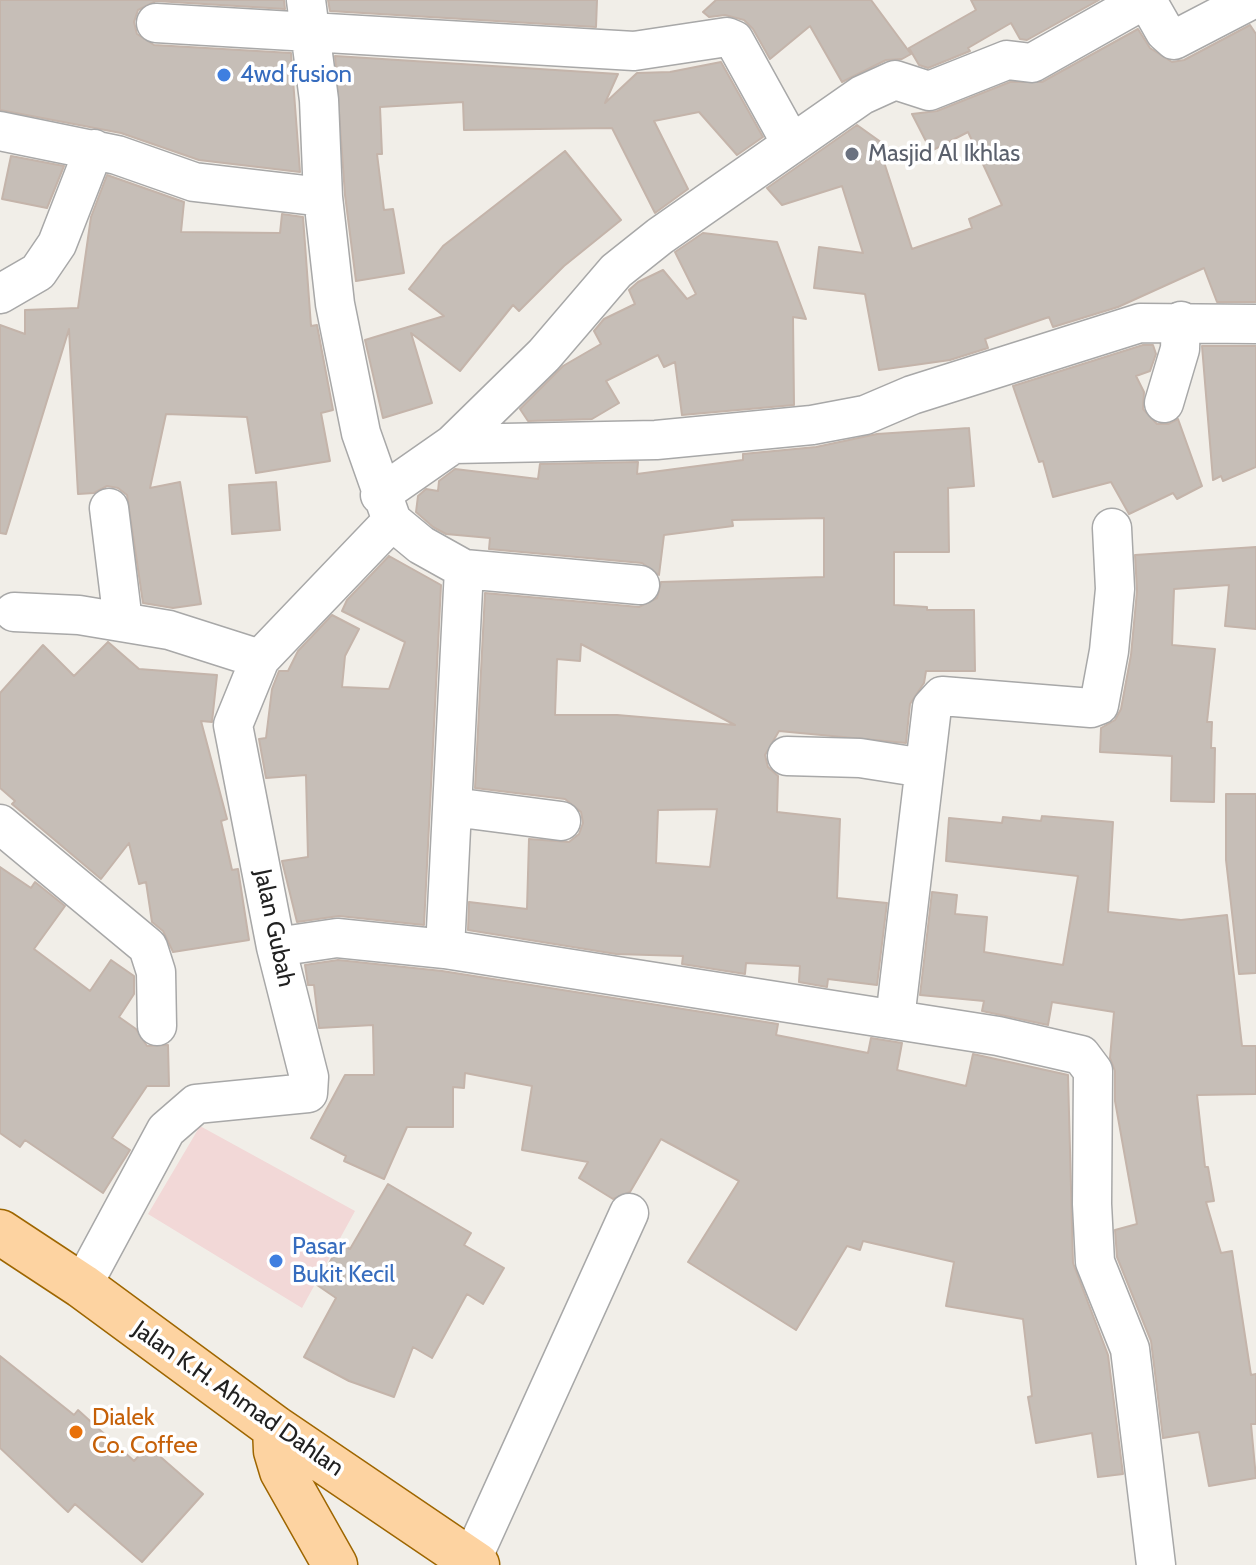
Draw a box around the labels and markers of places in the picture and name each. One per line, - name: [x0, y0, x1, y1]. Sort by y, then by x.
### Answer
- place label: 4wd fusion: [240, 61, 352, 89]
- marker: 4wd fusion: [215, 66, 233, 84]
- place label: Masjid Al Ikhlas: [868, 140, 1020, 168]
- marker: Masjid Al Ikhlas: [843, 145, 861, 163]
- place label: Pasar Bukit Kecil: [292, 1233, 395, 1289]
- marker: Pasar Bukit Kecil: [267, 1252, 285, 1270]
- place label: Dialek Co. Coffee: [92, 1404, 198, 1460]
- marker: Dialek Co. Coffee: [67, 1423, 85, 1441]

